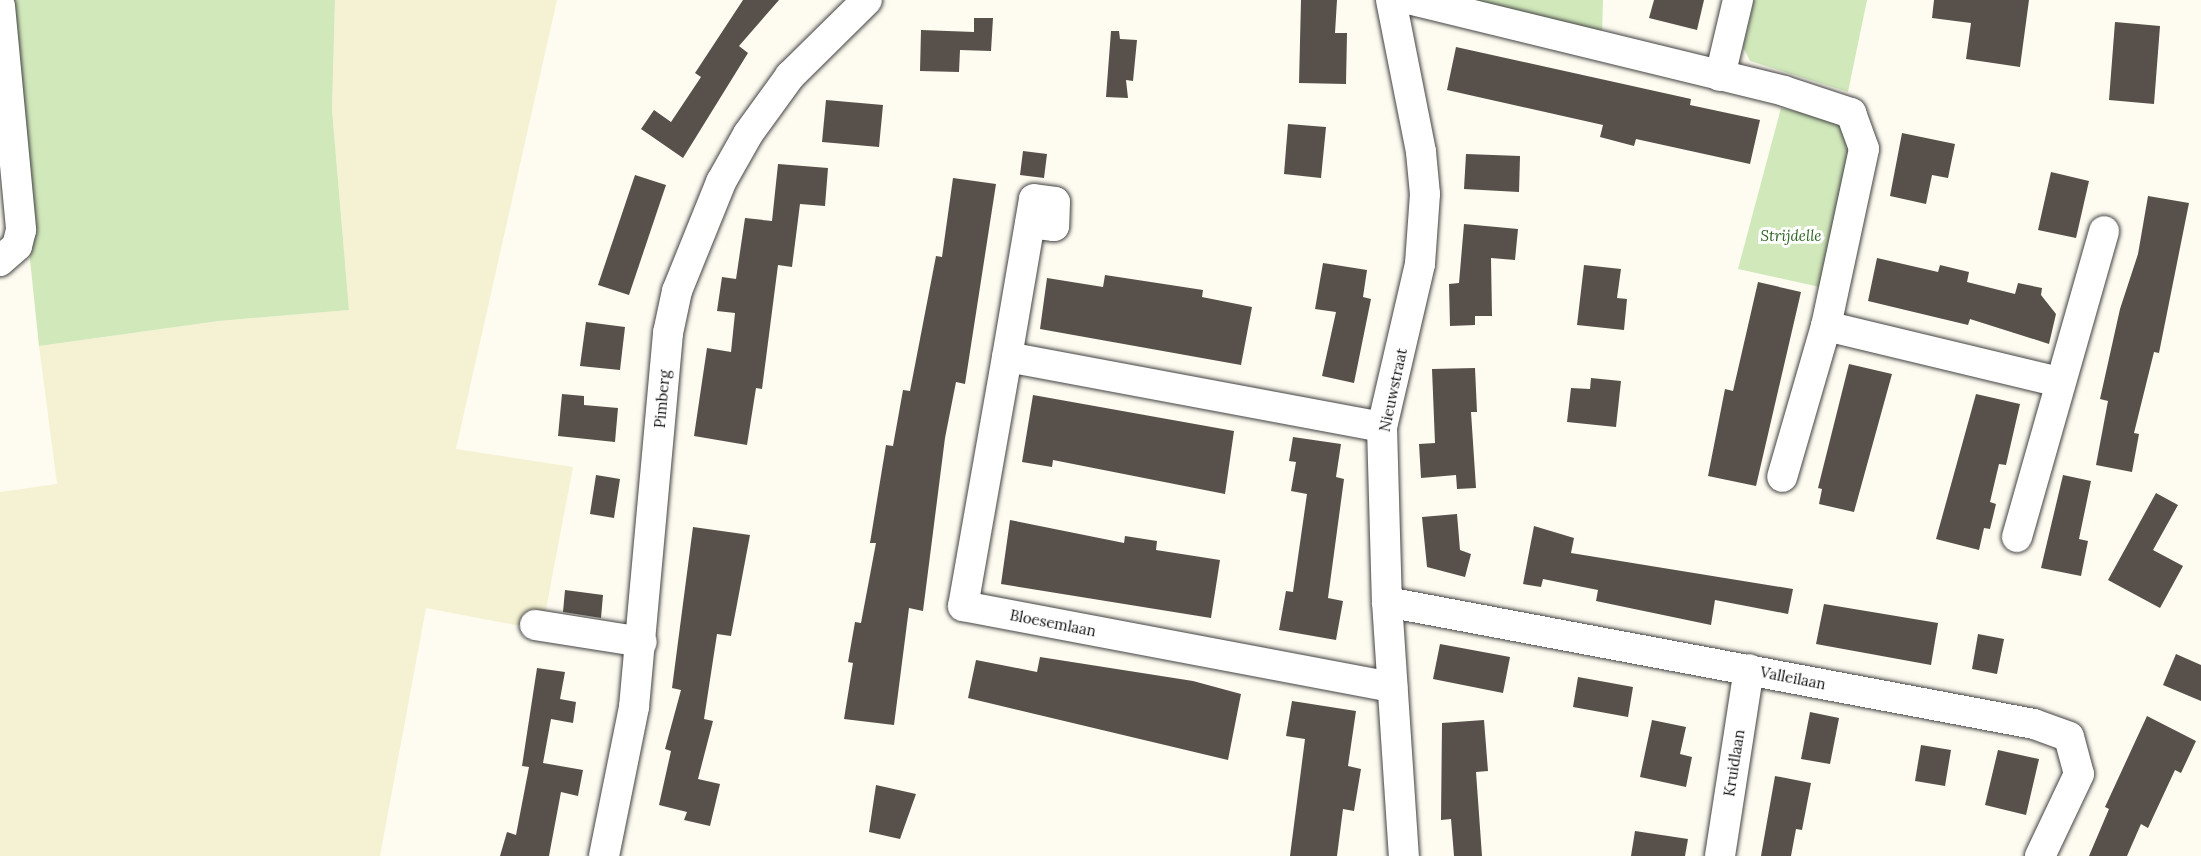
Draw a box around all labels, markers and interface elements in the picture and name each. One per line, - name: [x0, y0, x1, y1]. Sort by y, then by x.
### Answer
- park label: Strijdelle: [1760, 227, 1822, 245]
- street label: Nieuwstraat: [1375, 347, 1411, 433]
- street label: Pimberg: [650, 369, 674, 429]
- street label: Bloesemlaan: [1008, 606, 1098, 640]
- street label: Valleilaan: [1759, 663, 1827, 693]
- street label: Kruidlaan: [1720, 728, 1748, 798]

